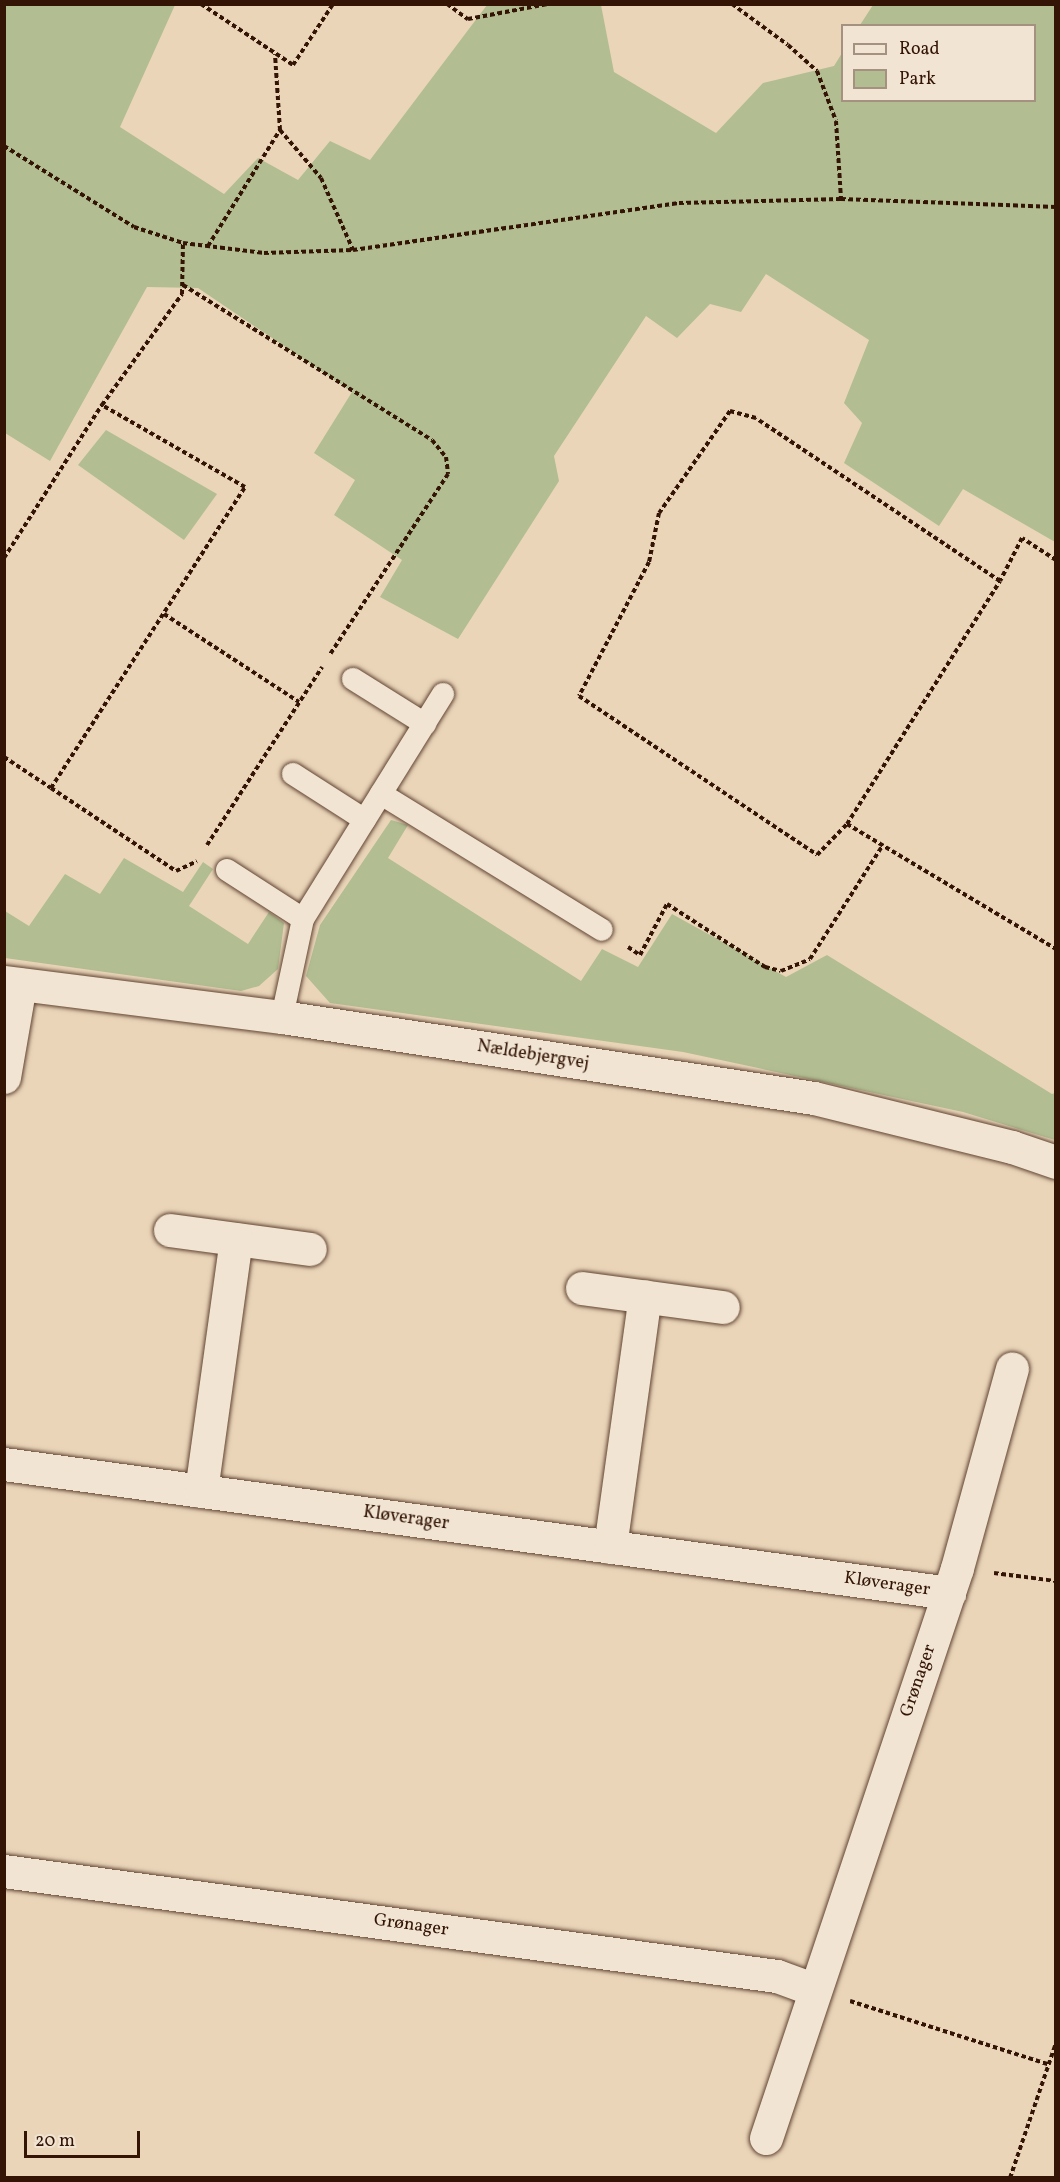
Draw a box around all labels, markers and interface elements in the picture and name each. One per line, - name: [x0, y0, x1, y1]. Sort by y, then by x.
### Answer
- legend: [841, 24, 1036, 102]
- text: Road: [899, 37, 940, 62]
- text: Park: [899, 67, 936, 92]
- street label: Nældebjergvej: [475, 1036, 591, 1076]
- street label: Kløverager: [362, 1502, 450, 1536]
- street label: Kløverager: [843, 1568, 931, 1602]
- street label: Grønager: [897, 1642, 941, 1720]
- street label: Grønager: [372, 1910, 450, 1942]
- scale bar: [27, 2119, 142, 2157]
- text: 20 m: [35, 2129, 75, 2154]

